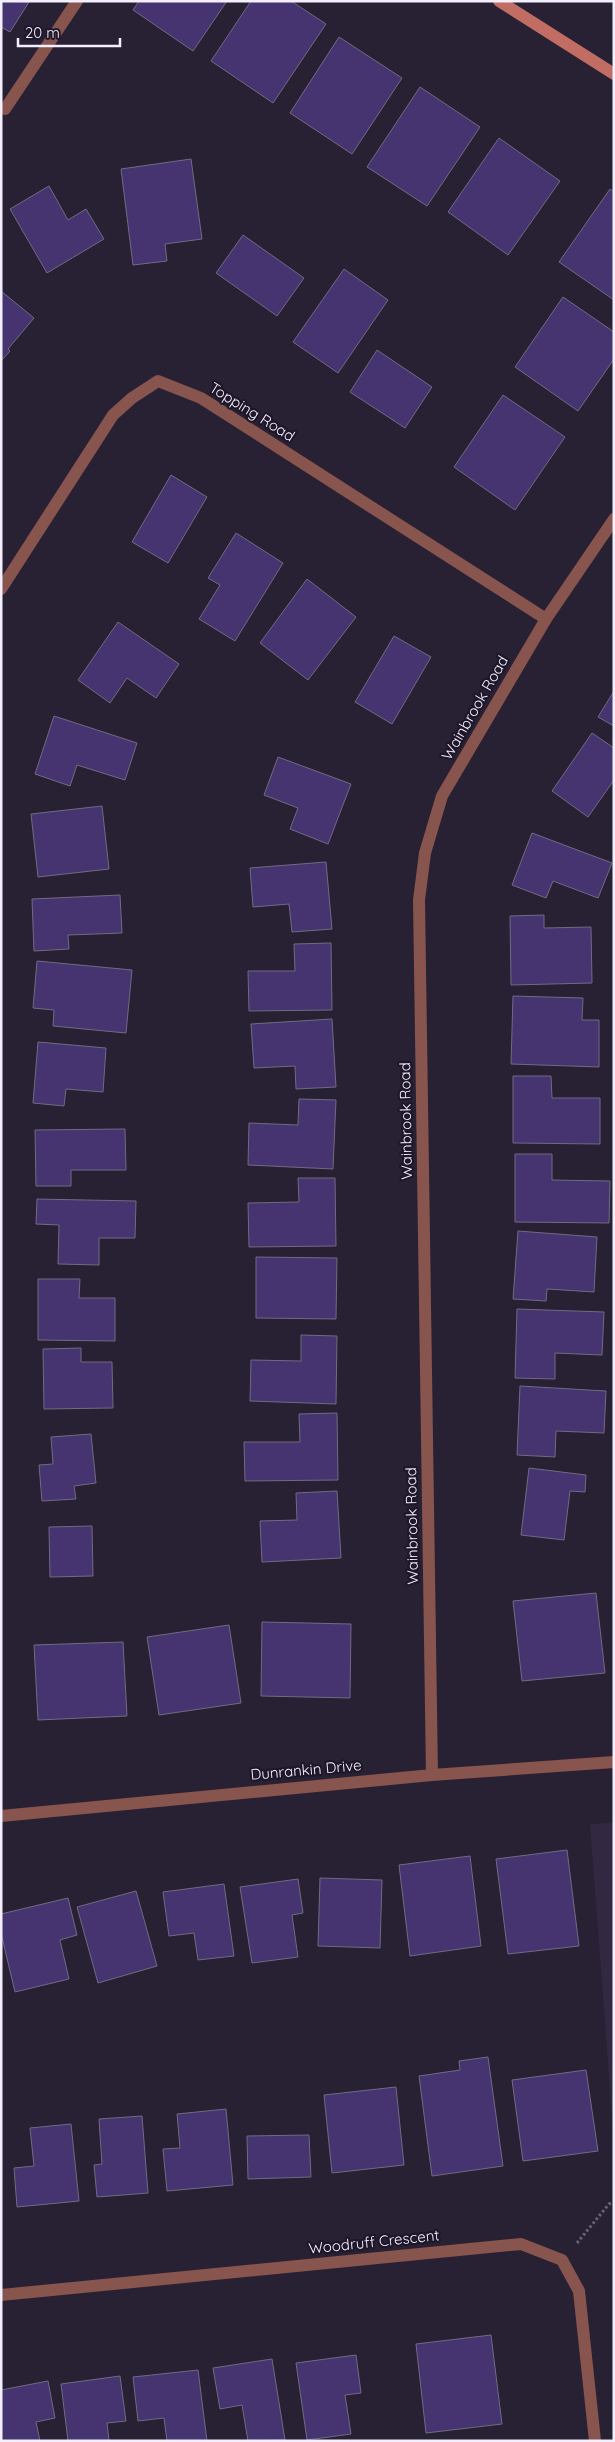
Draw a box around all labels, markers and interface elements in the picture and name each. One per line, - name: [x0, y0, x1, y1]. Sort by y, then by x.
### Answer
- scale bar: [18, 15, 120, 47]
- text: 20 m: [25, 23, 60, 42]
- street label: Topping Road: [206, 378, 298, 445]
- street label: Wainbrook Road: [437, 652, 512, 763]
- street label: Wainbrook Road: [395, 1062, 416, 1180]
- street label: Wainbrook Road: [401, 1467, 422, 1585]
- street label: Dunrankin Drive: [250, 1755, 362, 1784]
- street label: Woodruff Crescent: [308, 2225, 440, 2258]

